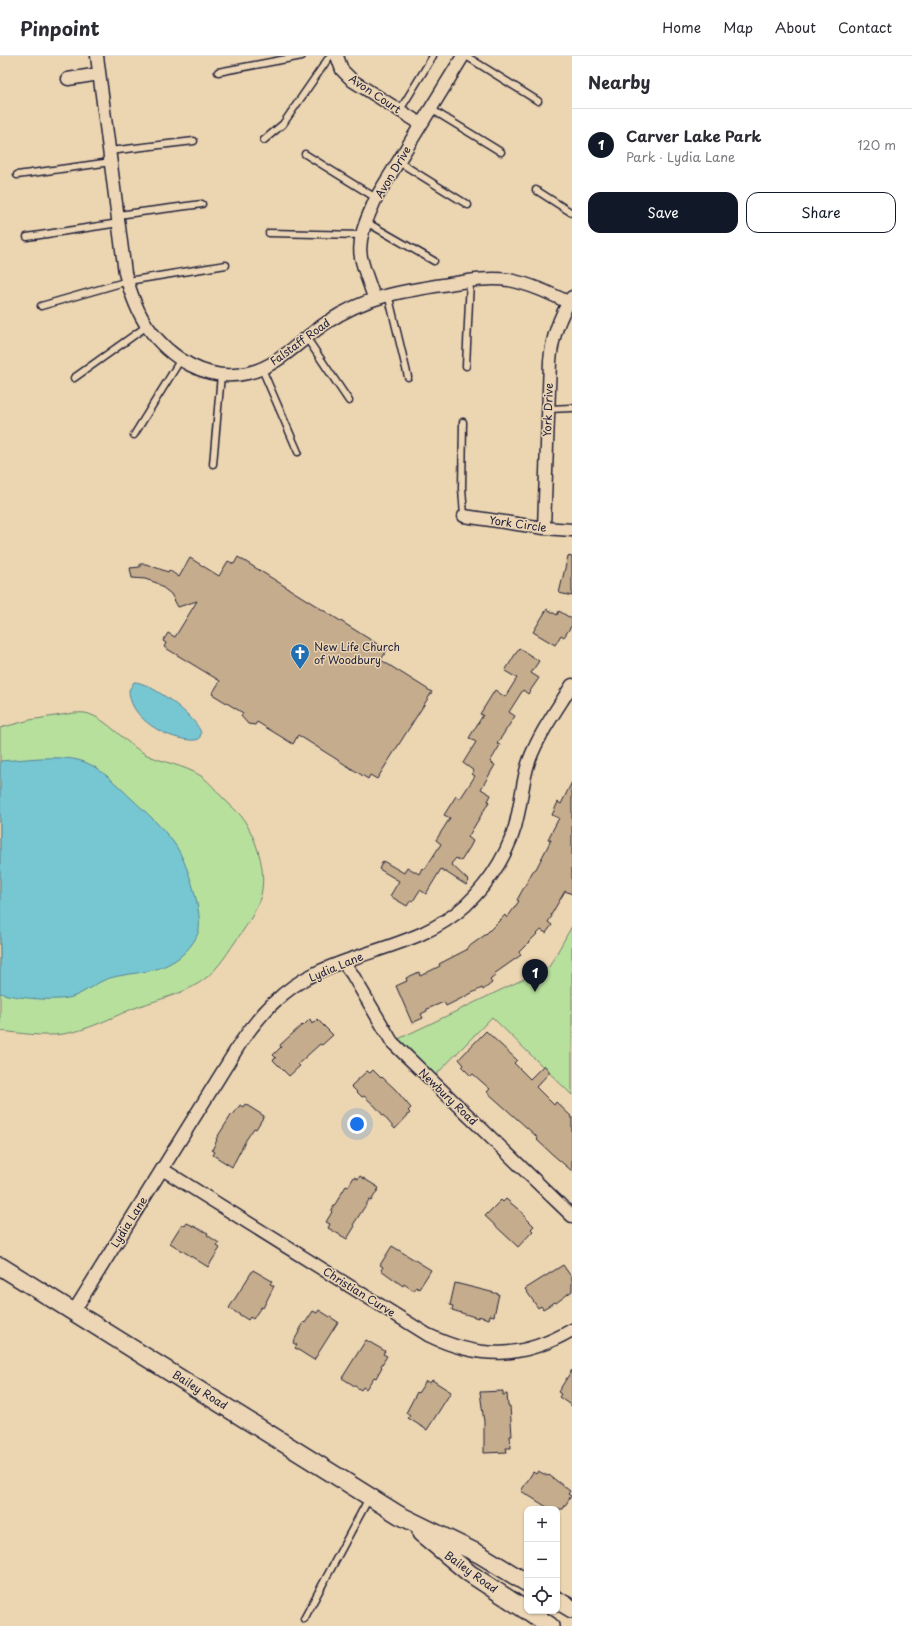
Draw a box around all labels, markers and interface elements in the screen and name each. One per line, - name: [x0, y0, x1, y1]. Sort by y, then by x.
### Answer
- text: Pinpoint: [20, 14, 100, 42]
- text: Home: [662, 17, 701, 38]
- text: Map: [723, 17, 753, 38]
- text: About: [775, 17, 816, 38]
- text: Contact: [838, 17, 892, 38]
- text: Nearby: [588, 69, 650, 95]
- street label: Avon Court: [346, 70, 405, 118]
- text: Carver Lake Park: [626, 124, 762, 147]
- text: 1: [598, 135, 604, 154]
- text: 120 m: [857, 135, 896, 154]
- street label: Avon Drive: [370, 142, 415, 201]
- text: Park · Lydia Lane: [626, 147, 735, 166]
- button: Save: [588, 192, 738, 233]
- button: Share: [746, 192, 896, 233]
- street label: Falstaff Road: [266, 314, 333, 369]
- street label: York Drive: [538, 383, 557, 437]
- street label: York Circle: [488, 511, 548, 536]
- place label: New Life Church of Woodbury: [314, 638, 400, 668]
- church icon: New Life Church of Woodbury: [289, 642, 311, 670]
- street label: Lydia Lane: [306, 947, 366, 986]
- pin: 1: [522, 959, 548, 992]
- street label: Newbury Road: [415, 1064, 482, 1129]
- your location: [347, 1114, 367, 1134]
- street label: Lydia Lane: [106, 1193, 151, 1251]
- street label: Christian Curve: [320, 1263, 399, 1321]
- street label: Bailey Road: [169, 1366, 231, 1413]
- map controls: [524, 1506, 560, 1614]
- button: +: [524, 1506, 560, 1542]
- button: −: [524, 1542, 560, 1578]
- street label: Bailey Road: [441, 1546, 502, 1597]
- button: locate: [524, 1578, 560, 1614]

